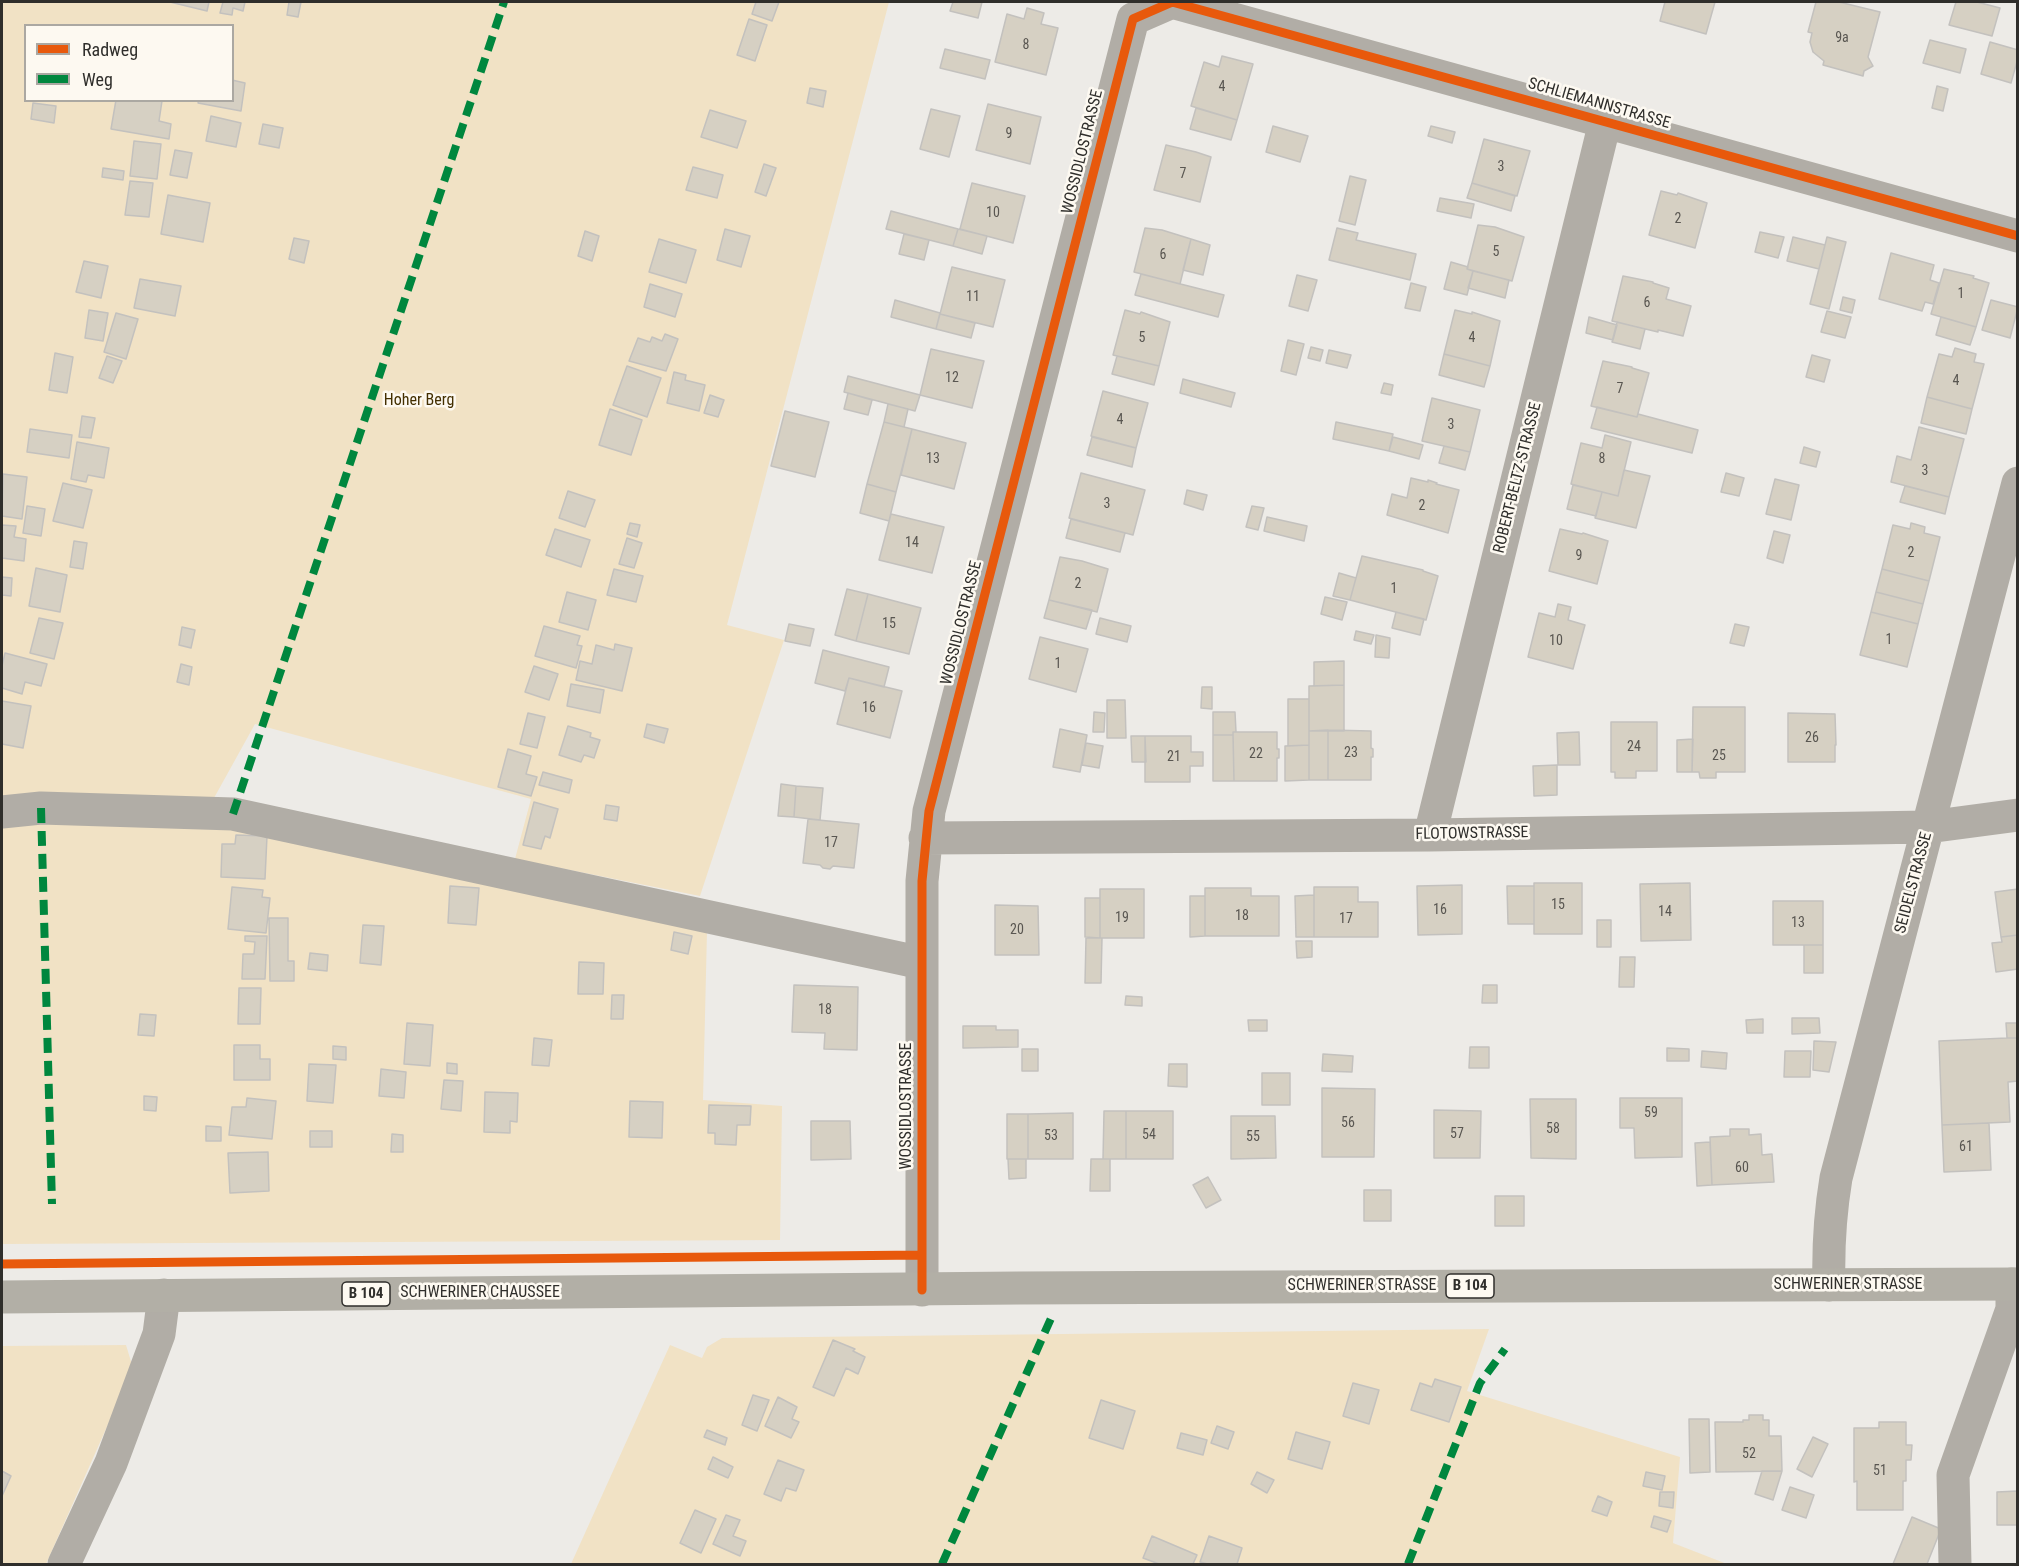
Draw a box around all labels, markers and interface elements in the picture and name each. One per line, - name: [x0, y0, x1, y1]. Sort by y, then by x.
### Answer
- legend: [24, 24, 234, 102]
- house number: 9a: [1835, 30, 1849, 46]
- house number: 8: [1023, 37, 1029, 53]
- text: Radweg: [82, 39, 138, 60]
- text: Weg: [82, 69, 113, 90]
- street label: SCHLIEMANNSTRASSE: [1526, 75, 1672, 133]
- house number: 4: [1219, 79, 1225, 95]
- street label: WOSSIDLOSTRASSE: [1058, 88, 1108, 216]
- house number: 9: [1006, 126, 1012, 142]
- house number: 3: [1498, 159, 1504, 175]
- house number: 7: [1180, 166, 1186, 182]
- house number: 10: [986, 205, 1000, 221]
- house number: 2: [1675, 211, 1681, 227]
- house number: 5: [1493, 244, 1499, 260]
- house number: 6: [1160, 247, 1166, 263]
- house number: 1: [1958, 286, 1964, 302]
- house number: 11: [966, 289, 980, 305]
- house number: 6: [1644, 295, 1650, 311]
- house number: 5: [1139, 330, 1145, 346]
- house number: 4: [1469, 330, 1475, 346]
- house number: 12: [945, 370, 959, 386]
- house number: 4: [1953, 373, 1959, 389]
- house number: 7: [1617, 381, 1623, 397]
- park label: Hoher Berg: [384, 391, 454, 411]
- street label: ROBERT-BELTZ-STRASSE: [1490, 401, 1546, 555]
- house number: 4: [1117, 412, 1123, 428]
- house number: 3: [1448, 417, 1454, 433]
- house number: 13: [926, 451, 940, 467]
- house number: 8: [1599, 451, 1605, 467]
- house number: 3: [1922, 463, 1928, 479]
- house number: 3: [1104, 496, 1110, 512]
- house number: 2: [1419, 498, 1425, 514]
- house number: 14: [905, 535, 919, 551]
- house number: 2: [1908, 545, 1914, 561]
- house number: 9: [1576, 548, 1582, 564]
- street label: WOSSIDLOSTRASSE: [937, 559, 987, 687]
- house number: 2: [1075, 576, 1081, 592]
- house number: 1: [1391, 581, 1397, 597]
- house number: 15: [882, 616, 896, 632]
- house number: 1: [1886, 632, 1892, 648]
- house number: 10: [1549, 633, 1563, 649]
- house number: 1: [1055, 656, 1061, 672]
- house number: 16: [862, 700, 876, 716]
- house number: 26: [1805, 730, 1819, 746]
- house number: 24: [1627, 739, 1641, 755]
- house number: 23: [1344, 745, 1358, 761]
- house number: 22: [1249, 746, 1263, 762]
- house number: 25: [1712, 748, 1726, 764]
- house number: 21: [1167, 749, 1181, 765]
- street label: FLOTOWSTRASSE: [1415, 823, 1529, 845]
- street label: SEIDELSTRASSE: [1891, 830, 1937, 936]
- house number: 17: [824, 835, 838, 851]
- house number: 15: [1551, 897, 1565, 913]
- house number: 16: [1433, 902, 1447, 918]
- house number: 14: [1658, 904, 1672, 920]
- house number: 18: [1235, 908, 1249, 924]
- house number: 19: [1115, 910, 1129, 926]
- house number: 17: [1339, 911, 1353, 927]
- house number: 13: [1791, 915, 1805, 931]
- house number: 20: [1010, 922, 1024, 938]
- house number: 18: [818, 1002, 832, 1018]
- street label: WOSSIDLOSTRASSE: [897, 1042, 917, 1170]
- house number: 59: [1644, 1105, 1658, 1121]
- house number: 56: [1341, 1115, 1355, 1131]
- house number: 58: [1546, 1121, 1560, 1137]
- house number: 57: [1450, 1126, 1464, 1142]
- house number: 54: [1142, 1127, 1156, 1143]
- house number: 53: [1044, 1128, 1058, 1144]
- house number: 55: [1246, 1129, 1260, 1145]
- house number: 61: [1959, 1139, 1973, 1155]
- house number: 60: [1735, 1160, 1749, 1176]
- road number: B 104: [1446, 1274, 1494, 1298]
- street label: SCHWERINER STRASSE: [1774, 1275, 1922, 1295]
- street label: SCHWERINER STRASSE: [1288, 1276, 1436, 1296]
- road number: B 104: [342, 1282, 390, 1306]
- street label: SCHWERINER CHAUSSEE: [400, 1283, 560, 1303]
- house number: 52: [1742, 1446, 1756, 1462]
- house number: 51: [1873, 1463, 1887, 1479]

